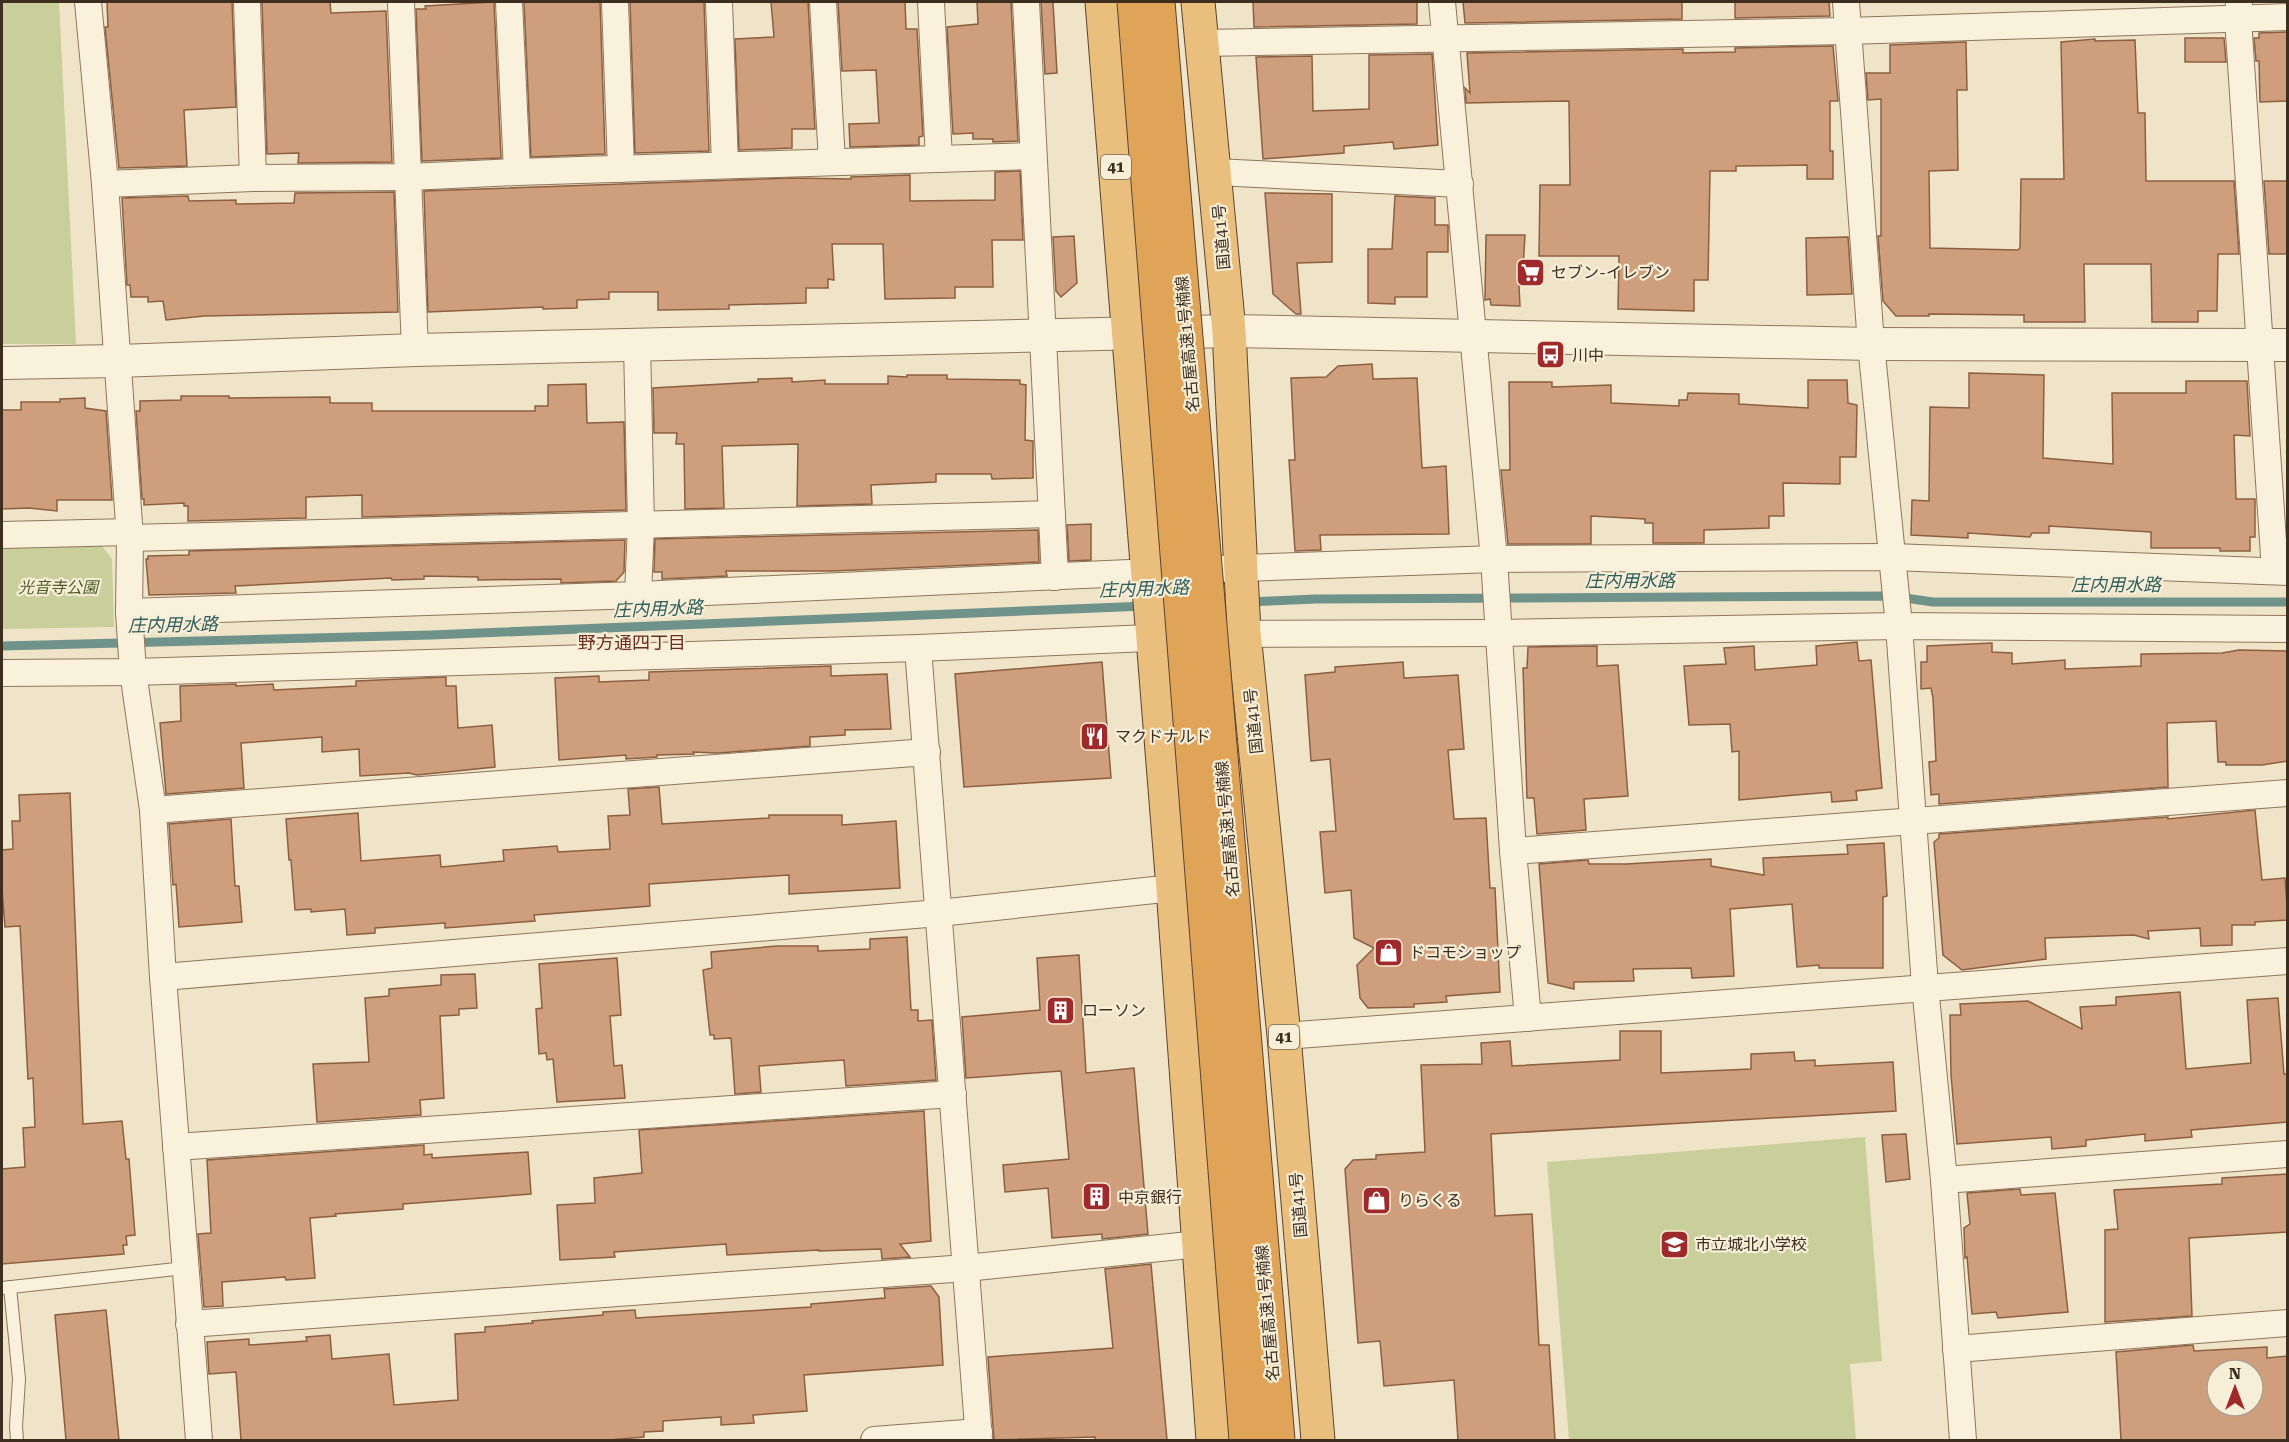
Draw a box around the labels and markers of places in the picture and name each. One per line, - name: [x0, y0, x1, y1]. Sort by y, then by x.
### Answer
- supermarket icon: セブン-イレブン: [1514, 256, 1546, 288]
- place label: セブン-イレブン: [1551, 263, 1670, 282]
- bus stop icon: 川中: [1535, 339, 1567, 371]
- place label: 川中: [1572, 346, 1604, 365]
- restaurant icon: マクドナルド: [1078, 720, 1110, 752]
- place label: マクドナルド: [1115, 727, 1211, 746]
- shop icon: ドコモショップ: [1372, 936, 1404, 968]
- place label: ドコモショップ: [1409, 943, 1521, 962]
- building icon: ローソン: [1045, 994, 1077, 1026]
- place label: ローソン: [1082, 1001, 1146, 1020]
- building icon: 中京銀行: [1081, 1181, 1113, 1213]
- shop icon: りらくる: [1361, 1184, 1393, 1216]
- place label: 中京銀行: [1118, 1188, 1182, 1207]
- place label: りらくる: [1398, 1191, 1462, 1210]
- school or university icon: 市立城北小学校: [1658, 1228, 1690, 1260]
- place label: 市立城北小学校: [1695, 1235, 1807, 1254]

